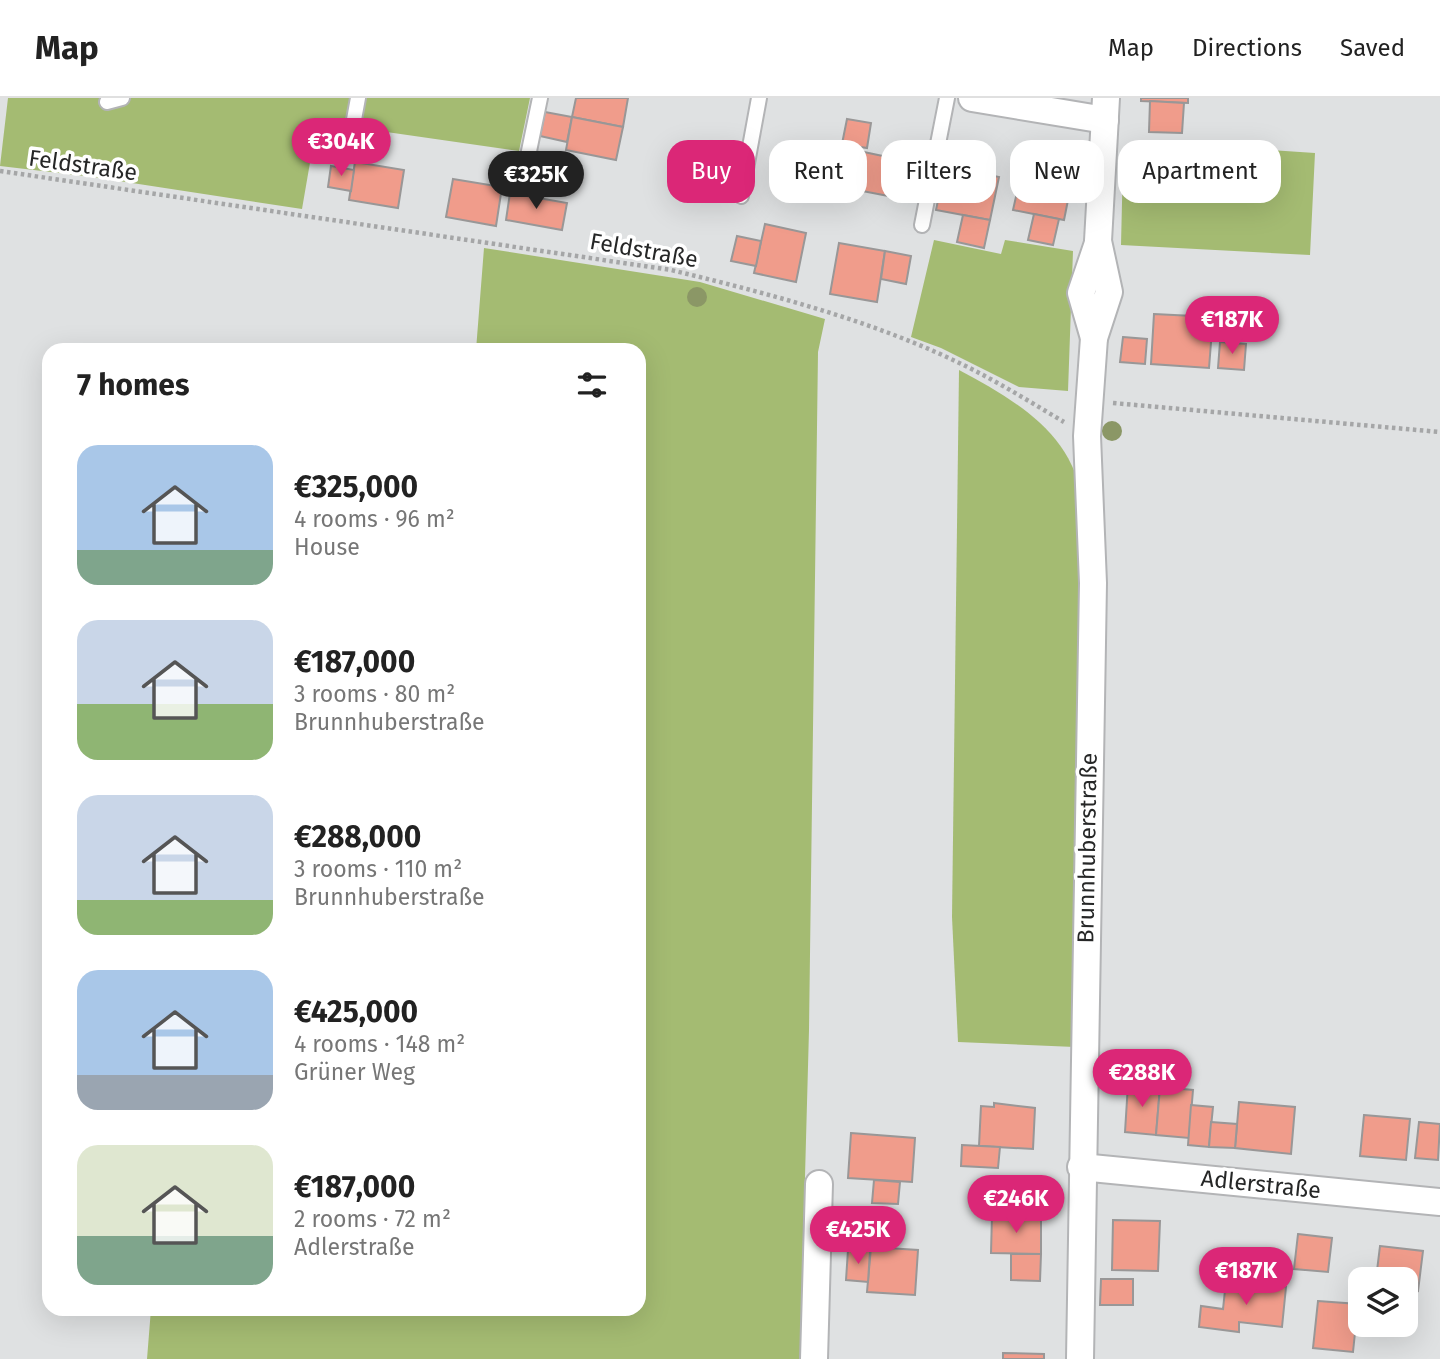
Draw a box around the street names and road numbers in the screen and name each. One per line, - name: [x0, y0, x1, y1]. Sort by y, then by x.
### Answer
- street label: Feldstraße: [27, 144, 139, 186]
- street label: Feldstraße: [588, 227, 700, 273]
- street label: Brunnhuberstraße: [1071, 752, 1103, 944]
- street label: Adlerstraße: [1200, 1164, 1322, 1204]

